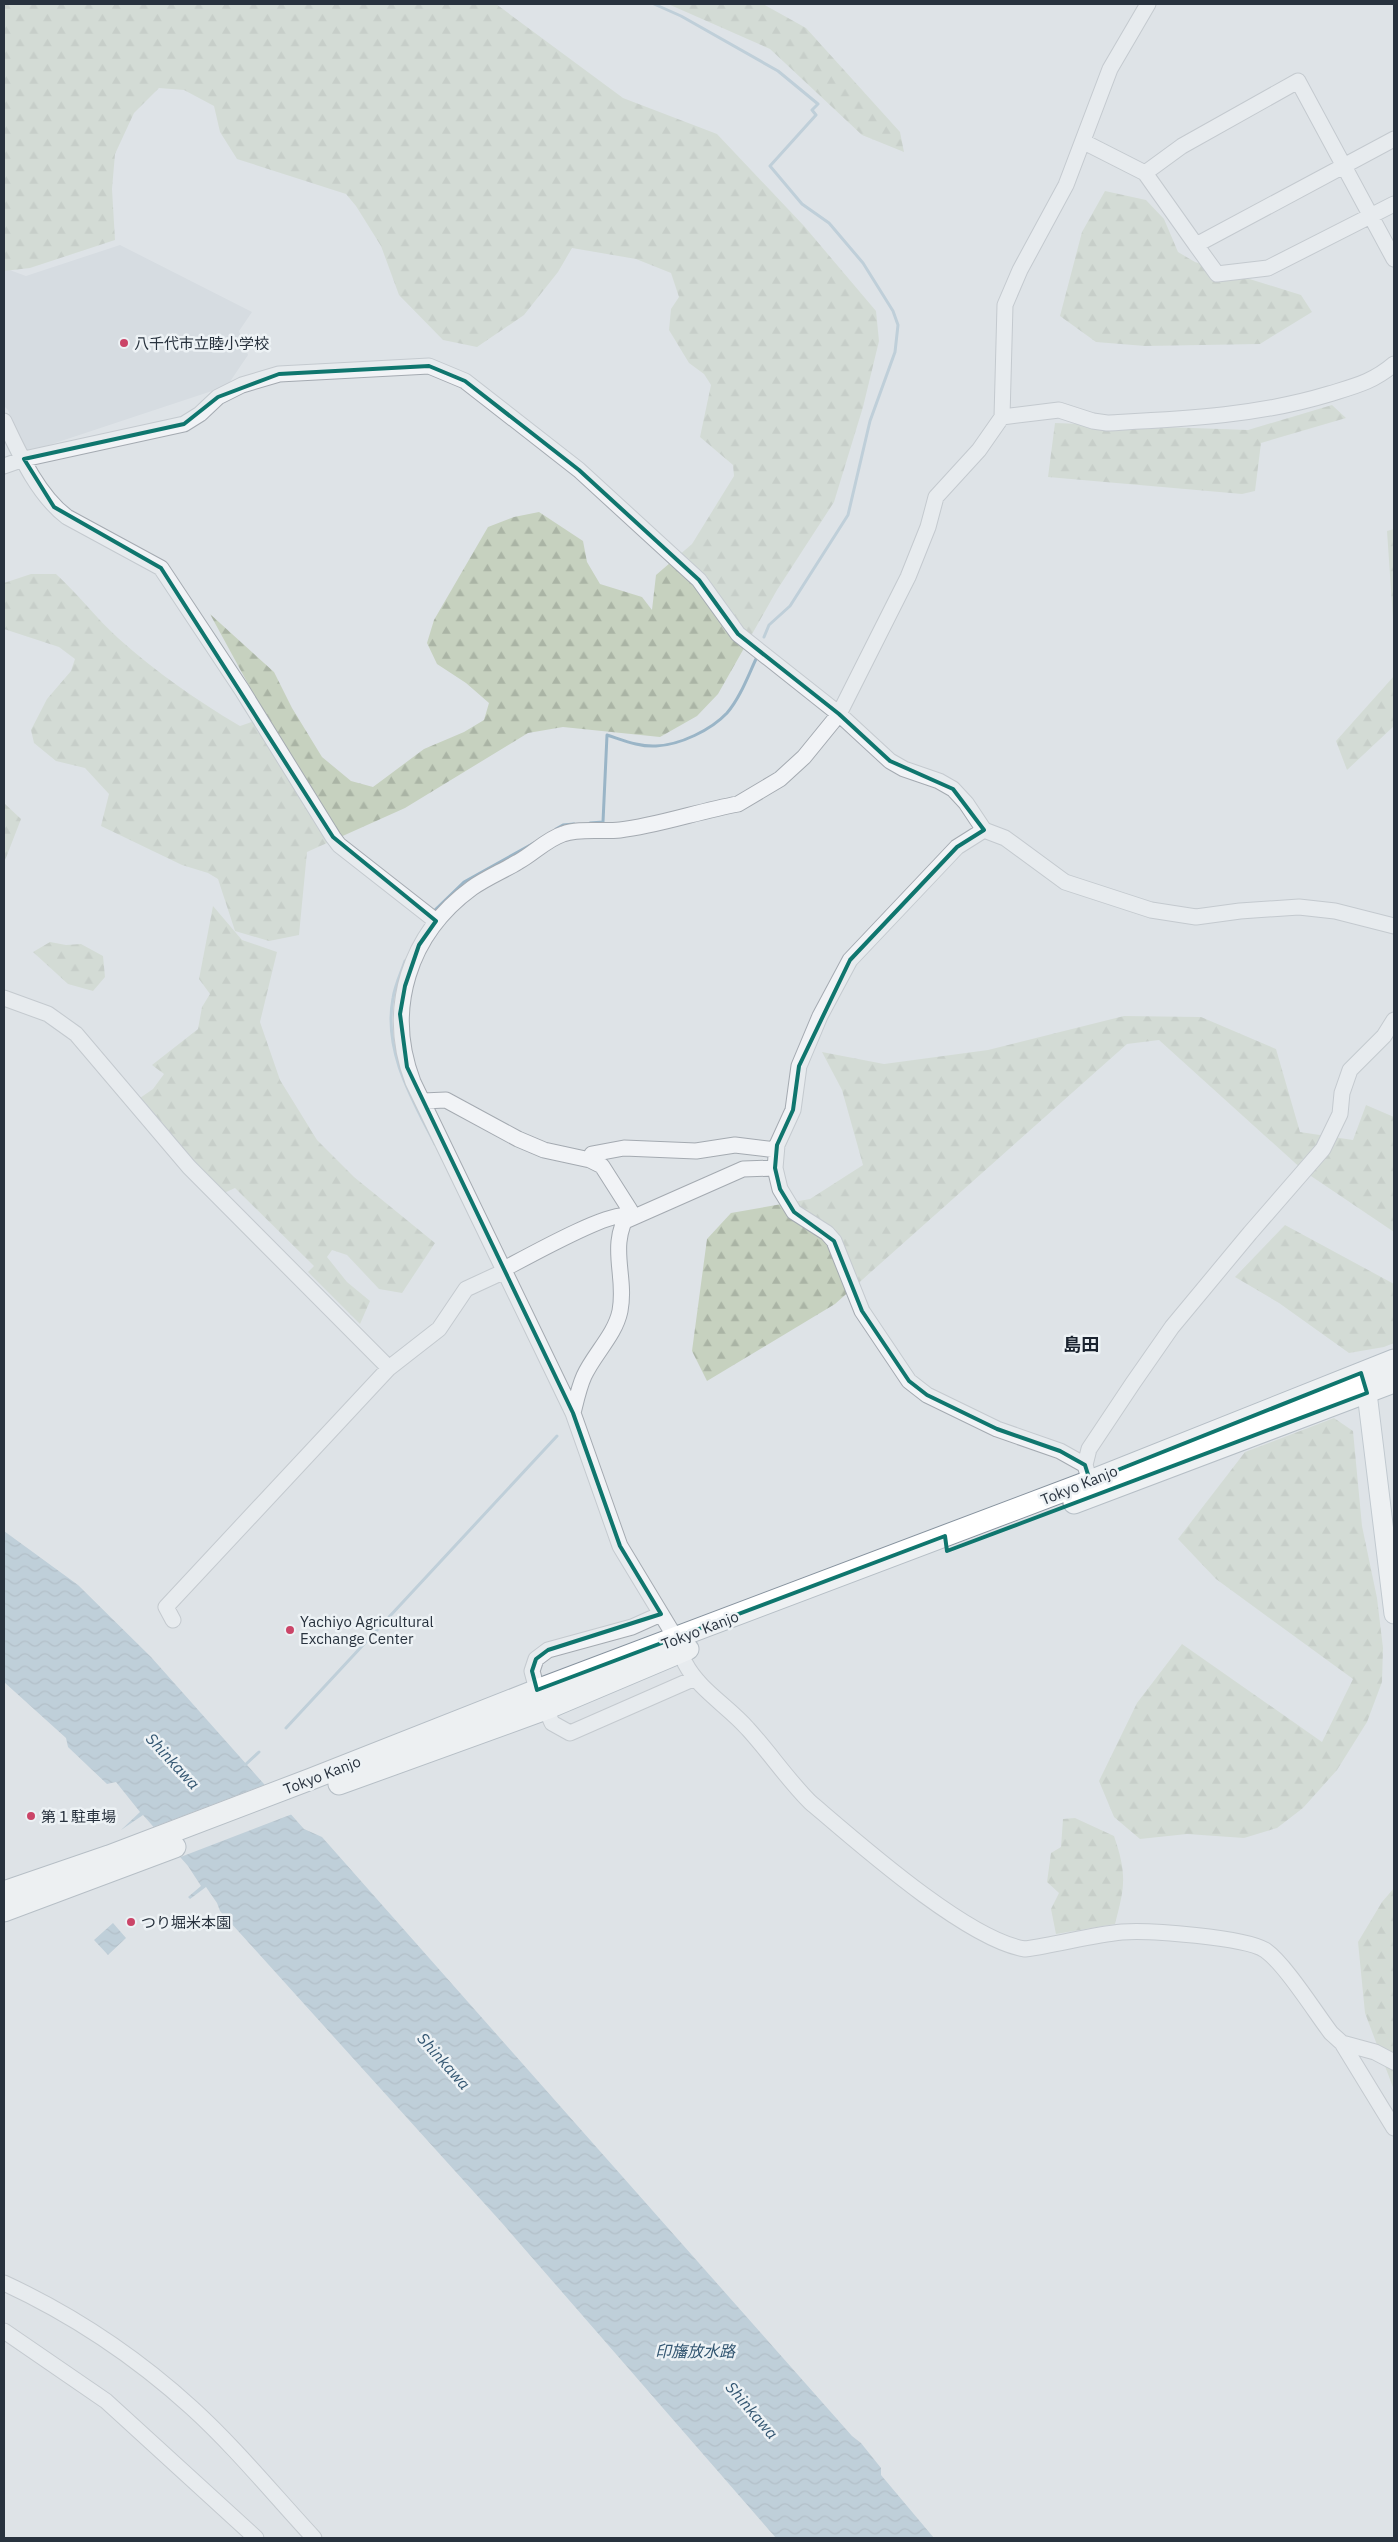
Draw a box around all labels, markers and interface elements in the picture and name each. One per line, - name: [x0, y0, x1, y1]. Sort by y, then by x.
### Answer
- place label: 八千代市立睦小学校: [134, 334, 269, 353]
- marker: 八千代市立睦小学校: [118, 337, 130, 349]
- district label: 島田: [1063, 1333, 1099, 1356]
- street label: Tokyo Kanjo: [1038, 1461, 1120, 1509]
- street label: Tokyo Kanjo: [659, 1607, 741, 1653]
- place label: Yachiyo Agricultural Exchange Center: [300, 1612, 434, 1648]
- marker: Yachiyo Agricultural Exchange Center: [284, 1624, 296, 1636]
- water label: Shinkawa: [142, 1729, 204, 1793]
- street label: Tokyo Kanjo: [281, 1752, 363, 1798]
- place label: 第１駐車場: [41, 1807, 116, 1826]
- marker: 第１駐車場: [25, 1810, 37, 1822]
- place label: つり堀米本園: [141, 1913, 231, 1932]
- marker: つり堀米本園: [125, 1916, 137, 1928]
- water label: Shinkawa: [413, 2028, 475, 2094]
- water label: 印旛放水路: [655, 2341, 737, 2361]
- water label: Shinkawa: [722, 2377, 782, 2443]

